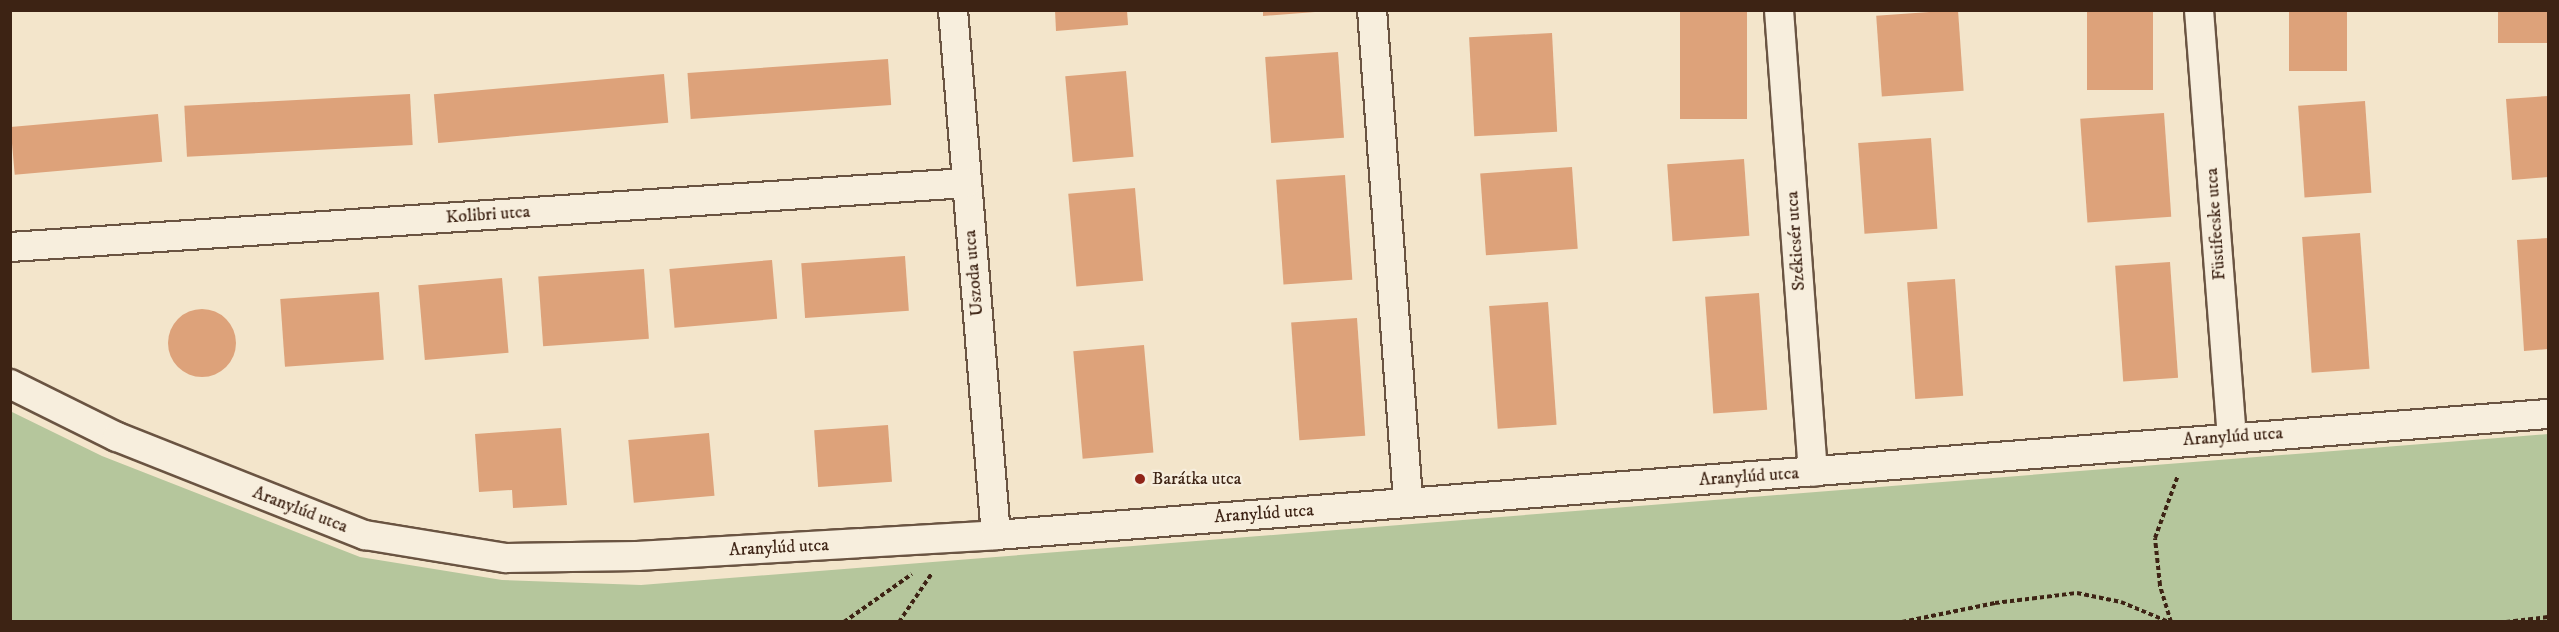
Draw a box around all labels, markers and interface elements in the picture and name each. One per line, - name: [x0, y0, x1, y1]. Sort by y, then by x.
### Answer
- street label: Füstifecske utca: [2201, 167, 2231, 281]
- street label: Székicsér utca: [1782, 190, 1810, 292]
- street label: Kolibri utca: [445, 201, 531, 229]
- street label: Uszoda utca: [959, 229, 989, 317]
- street label: Aranylúd utca: [2182, 423, 2284, 451]
- street label: Aranylúd utca: [1698, 463, 1800, 491]
- place label: Barátka utca: [1152, 468, 1241, 490]
- marker: Barátka utca: [1133, 472, 1147, 486]
- street label: Aranylúd utca: [249, 482, 351, 538]
- street label: Aranylúd utca: [1213, 500, 1315, 528]
- street label: Aranylúd utca: [728, 535, 830, 561]

